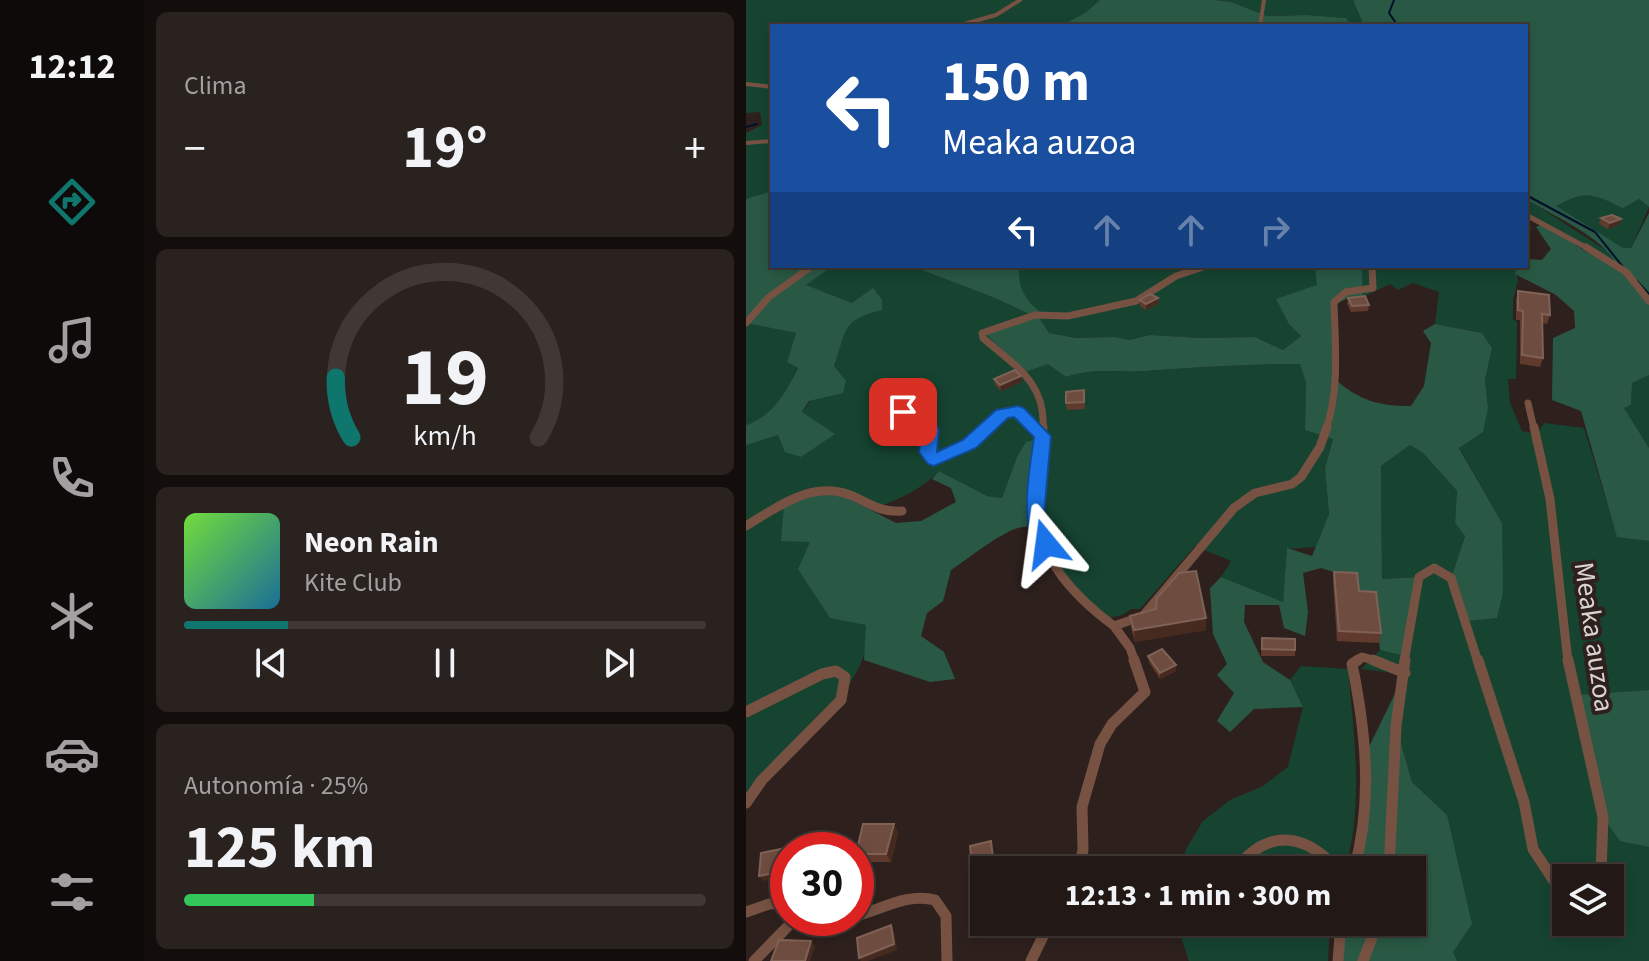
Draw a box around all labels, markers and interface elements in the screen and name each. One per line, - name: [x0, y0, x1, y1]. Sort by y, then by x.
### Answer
- text: 12:12: [29, 41, 115, 92]
- text: 150 m: [942, 43, 1090, 122]
- icon: left: [810, 56, 914, 160]
- text: Clima: [184, 67, 247, 104]
- text: 19°: [402, 106, 488, 191]
- text: Meaka auzoa: [942, 117, 1136, 168]
- text: −: [184, 118, 206, 181]
- text: +: [684, 118, 706, 181]
- icon: directions: [44, 174, 100, 230]
- icon: left: [1001, 208, 1045, 252]
- icon: ahead: [1085, 208, 1129, 252]
- icon: ahead: [1169, 208, 1213, 252]
- icon: right: [1253, 208, 1297, 252]
- icon: music: [44, 312, 100, 368]
- text: 19: [401, 318, 489, 436]
- pin: [869, 378, 937, 446]
- icon: arrive: [881, 390, 925, 434]
- text: km/h: [413, 416, 477, 456]
- icon: phone: [44, 450, 100, 506]
- position arrow: [1004, 502, 1088, 586]
- text: Neon Rain: [304, 521, 439, 564]
- street label: Meaka auzoa: [1564, 559, 1624, 715]
- text: Kite Club: [304, 564, 402, 601]
- icon: climate: [44, 588, 100, 644]
- icon: previous: [249, 641, 293, 685]
- icon: pause: [423, 641, 467, 685]
- icon: next: [597, 641, 641, 685]
- icon: car: [44, 726, 100, 782]
- text: Autonomía · 25%: [184, 767, 368, 804]
- text: 125 km: [184, 806, 375, 891]
- speed limit sign: 30: [770, 832, 874, 936]
- icon: filters: [44, 864, 100, 920]
- map controls: [1552, 864, 1624, 936]
- button: layers: [1552, 864, 1624, 936]
- text: 12:13 · 1 min · 300 m: [1065, 874, 1331, 917]

